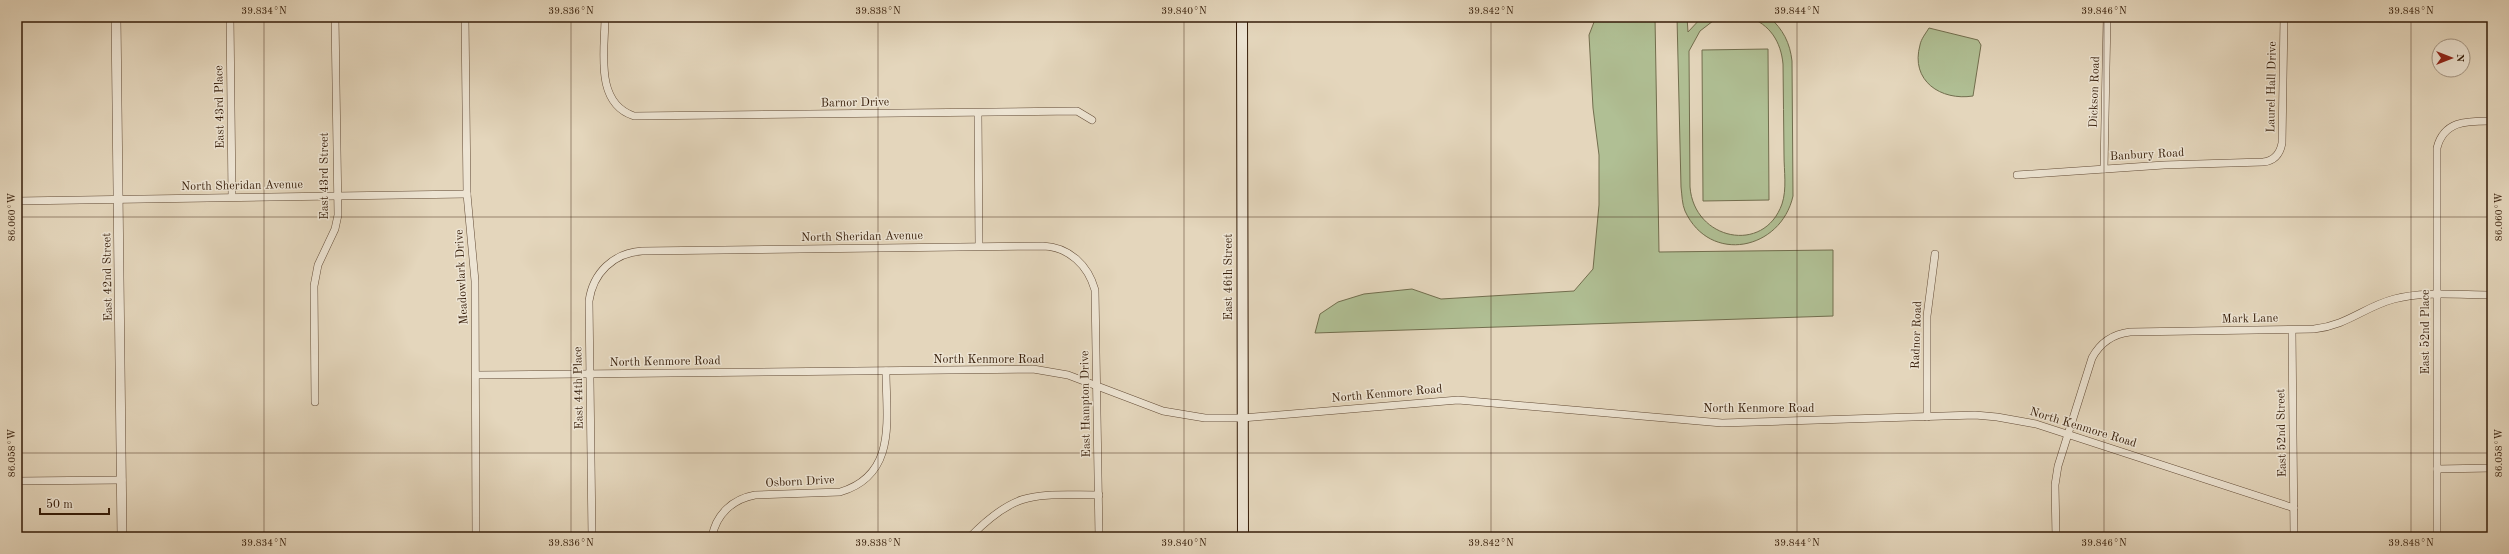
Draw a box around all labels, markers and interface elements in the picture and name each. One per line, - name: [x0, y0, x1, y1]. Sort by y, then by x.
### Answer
- text: 39.834°N: [241, 6, 287, 16]
- text: 39.836°N: [548, 6, 594, 16]
- text: 39.838°N: [855, 6, 901, 16]
- text: 39.840°N: [1161, 6, 1207, 16]
- text: 39.842°N: [1468, 6, 1514, 16]
- text: 39.844°N: [1774, 6, 1820, 16]
- text: 39.846°N: [2081, 6, 2127, 16]
- text: 39.848°N: [2388, 6, 2434, 16]
- north arrow: [2431, 38, 2471, 78]
- street label: Laurel Hall Drive: [2265, 41, 2279, 133]
- text: N: [2454, 54, 2465, 63]
- street label: Dickson Road: [2088, 56, 2102, 128]
- street label: East 43rd Place: [213, 65, 227, 149]
- street label: Barnor Drive: [821, 96, 890, 110]
- street label: East 43rd Street: [319, 132, 331, 220]
- street label: Banbury Road: [2109, 147, 2185, 163]
- street label: North Sheridan Avenue: [181, 179, 304, 193]
- text: 86.060°W: [7, 193, 17, 241]
- text: 86.060°W: [2494, 193, 2504, 241]
- street label: Meadowlark Drive: [453, 229, 470, 325]
- street label: North Sheridan Avenue: [801, 230, 924, 244]
- street label: East 42nd Street: [101, 232, 115, 322]
- street label: East 46th Street: [1223, 234, 1235, 320]
- street label: East 52nd Place: [2419, 289, 2432, 375]
- street label: Radnor Road: [1910, 301, 1924, 369]
- street label: Mark Lane: [2222, 312, 2279, 325]
- street label: East 44th Place: [572, 346, 586, 430]
- street label: East Hampton Drive: [1079, 350, 1093, 458]
- street label: North Kenmore Road: [933, 354, 1045, 366]
- street label: North Kenmore Road: [609, 355, 721, 369]
- street label: North Kenmore Road: [1331, 383, 1443, 405]
- street label: East 52nd Street: [2274, 388, 2289, 478]
- street label: North Kenmore Road: [1703, 403, 1815, 415]
- street label: North Kenmore Road: [2028, 406, 2138, 450]
- text: 86.058°W: [7, 429, 17, 477]
- text: 86.058°W: [2494, 429, 2504, 477]
- street label: Osborn Drive: [765, 474, 835, 490]
- scale bar: [40, 490, 109, 516]
- text: 50 m: [46, 498, 73, 511]
- text: 39.834°N: [241, 538, 287, 548]
- text: 39.836°N: [548, 538, 594, 548]
- text: 39.838°N: [855, 538, 901, 548]
- text: 39.840°N: [1161, 538, 1207, 548]
- text: 39.842°N: [1468, 538, 1514, 548]
- text: 39.844°N: [1774, 538, 1820, 548]
- text: 39.846°N: [2081, 538, 2127, 548]
- text: 39.848°N: [2388, 538, 2434, 548]

